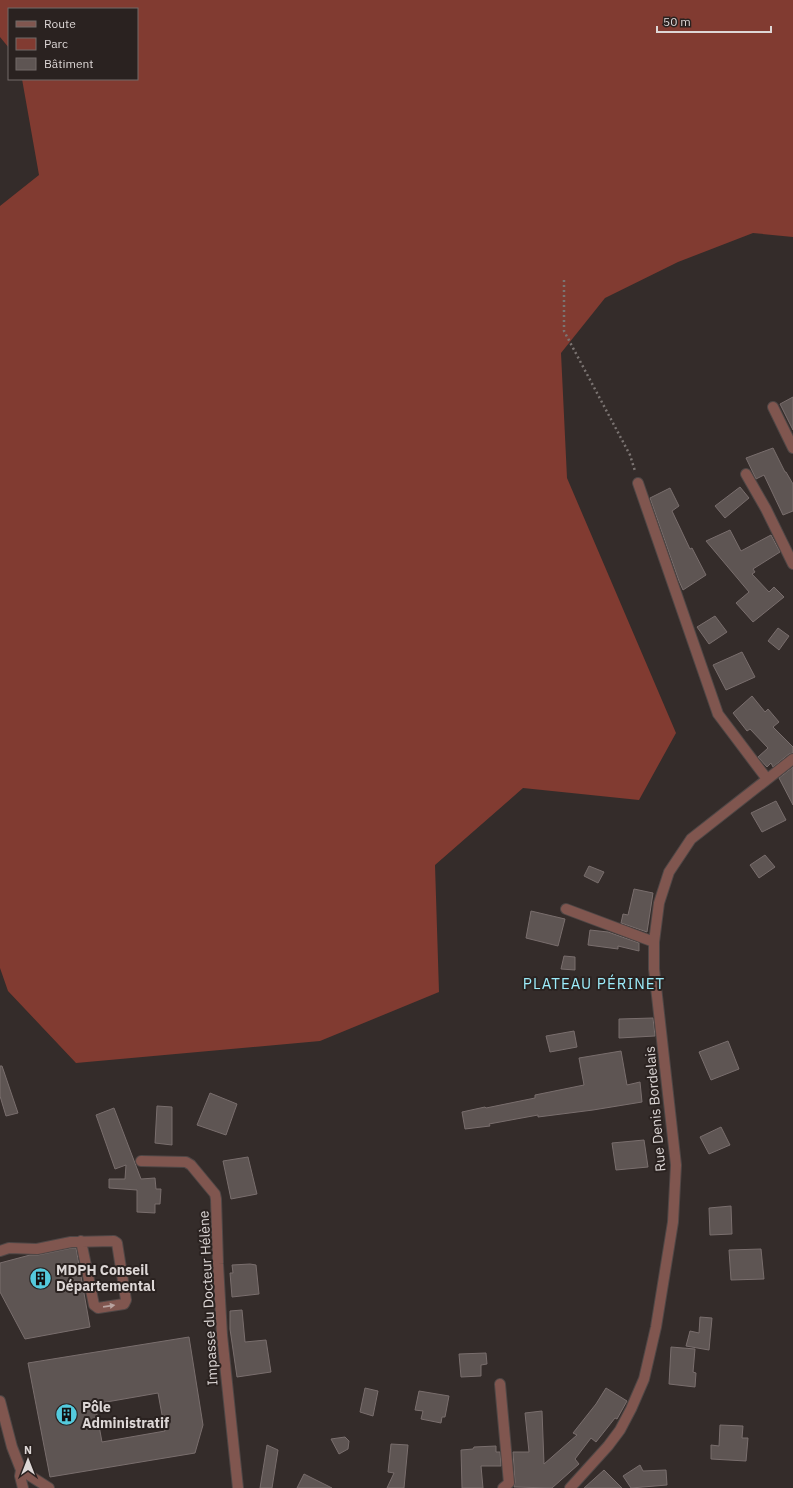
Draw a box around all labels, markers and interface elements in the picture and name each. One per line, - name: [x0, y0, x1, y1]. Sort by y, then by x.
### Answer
- legend: [8, 8, 138, 80]
- scale bar: [657, 8, 771, 34]
- text: 50 m: [663, 14, 691, 29]
- text: Route: [44, 16, 76, 31]
- text: Parc: [44, 36, 68, 51]
- text: Bâtiment: [44, 56, 94, 71]
- district label: PLATEAU PÉRINET: [523, 974, 665, 993]
- street label: Rue Denis Bordelais: [641, 1045, 669, 1173]
- street label: Impasse du Docteur Hélène: [194, 1210, 222, 1386]
- place label: MDPH Conseil Départemental: [56, 1261, 155, 1295]
- building icon: MDPH Conseil Départemental: [28, 1265, 54, 1291]
- one-way arrow: [103, 1303, 115, 1309]
- place label: Pôle Administratif: [82, 1398, 169, 1432]
- building icon: Pôle Administratif: [54, 1402, 80, 1428]
- north arrow: [8, 1440, 48, 1480]
- text: N: [24, 1443, 32, 1457]

